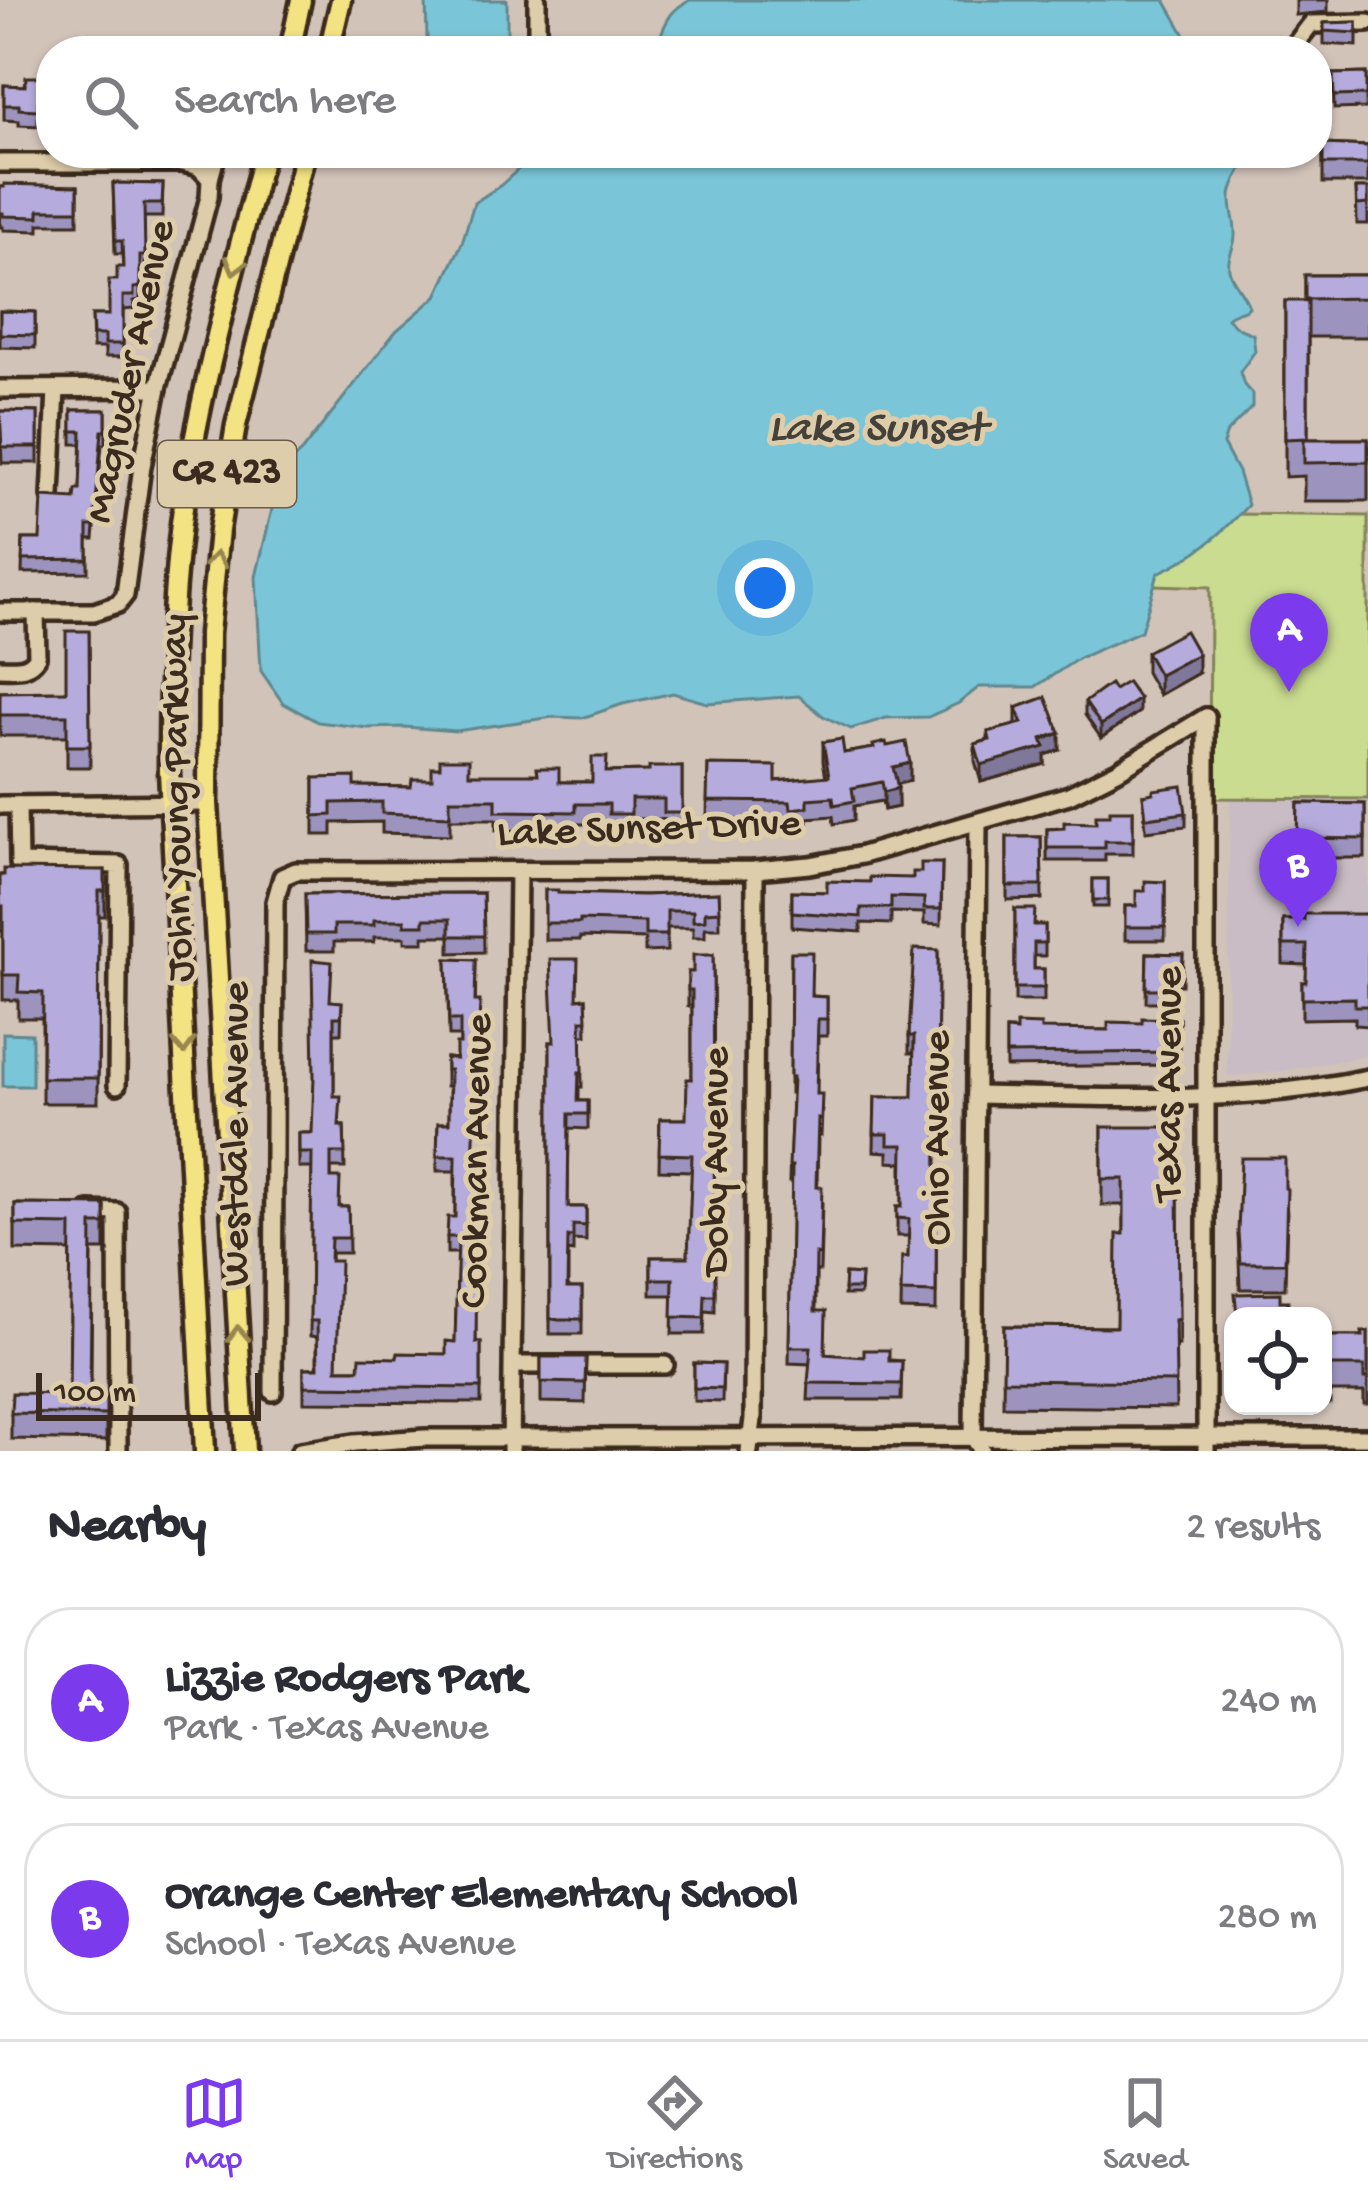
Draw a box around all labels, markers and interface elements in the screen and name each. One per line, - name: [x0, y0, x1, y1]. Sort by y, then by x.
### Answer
- search box: [36, 36, 1332, 168]
- icon: search: [78, 69, 144, 135]
- text: Search here: [174, 76, 396, 129]
- street label: Magruder Avenue: [77, 215, 189, 528]
- one-way arrow: [224, 256, 249, 276]
- water label: Lake Sunset: [769, 404, 993, 457]
- road number: CR 423: [158, 441, 296, 507]
- one-way arrow: [202, 550, 228, 570]
- your location: [735, 558, 795, 618]
- pin: A: [1250, 593, 1328, 692]
- street label: John Young Parkway: [152, 614, 208, 982]
- street label: Lake Sunset Drive: [496, 801, 803, 861]
- pin: B: [1259, 828, 1337, 927]
- street label: Texas Avenue: [1147, 965, 1196, 1203]
- street label: Westdale Avenue: [214, 980, 263, 1287]
- street label: Cookman Avenue: [452, 1012, 506, 1309]
- street label: Ohio Avenue: [915, 1029, 964, 1246]
- one-way arrow: [170, 1037, 196, 1056]
- street label: Doby Avenue: [694, 1046, 743, 1278]
- map controls: [1224, 1307, 1332, 1415]
- button: locate: [1224, 1307, 1332, 1415]
- one-way arrow: [226, 1324, 252, 1343]
- scale bar: [36, 1367, 261, 1420]
- text: 100 m: [54, 1375, 136, 1413]
- text: Nearby: [48, 1499, 206, 1559]
- text: 2 results: [1186, 1506, 1320, 1552]
- text: Lizzie Rodgers Park: [165, 1654, 526, 1707]
- text: A: [78, 1680, 102, 1726]
- text: 240 m: [1220, 1680, 1317, 1726]
- text: Park · Texas Avenue: [165, 1707, 488, 1753]
- text: Orange Center Elementary School: [165, 1870, 798, 1923]
- text: B: [80, 1896, 100, 1942]
- text: 280 m: [1217, 1896, 1317, 1942]
- text: School · Texas Avenue: [165, 1923, 515, 1969]
- tab: Map: [181, 2070, 247, 2180]
- tab: Directions: [608, 2070, 742, 2180]
- tab: Saved: [1103, 2070, 1187, 2180]

